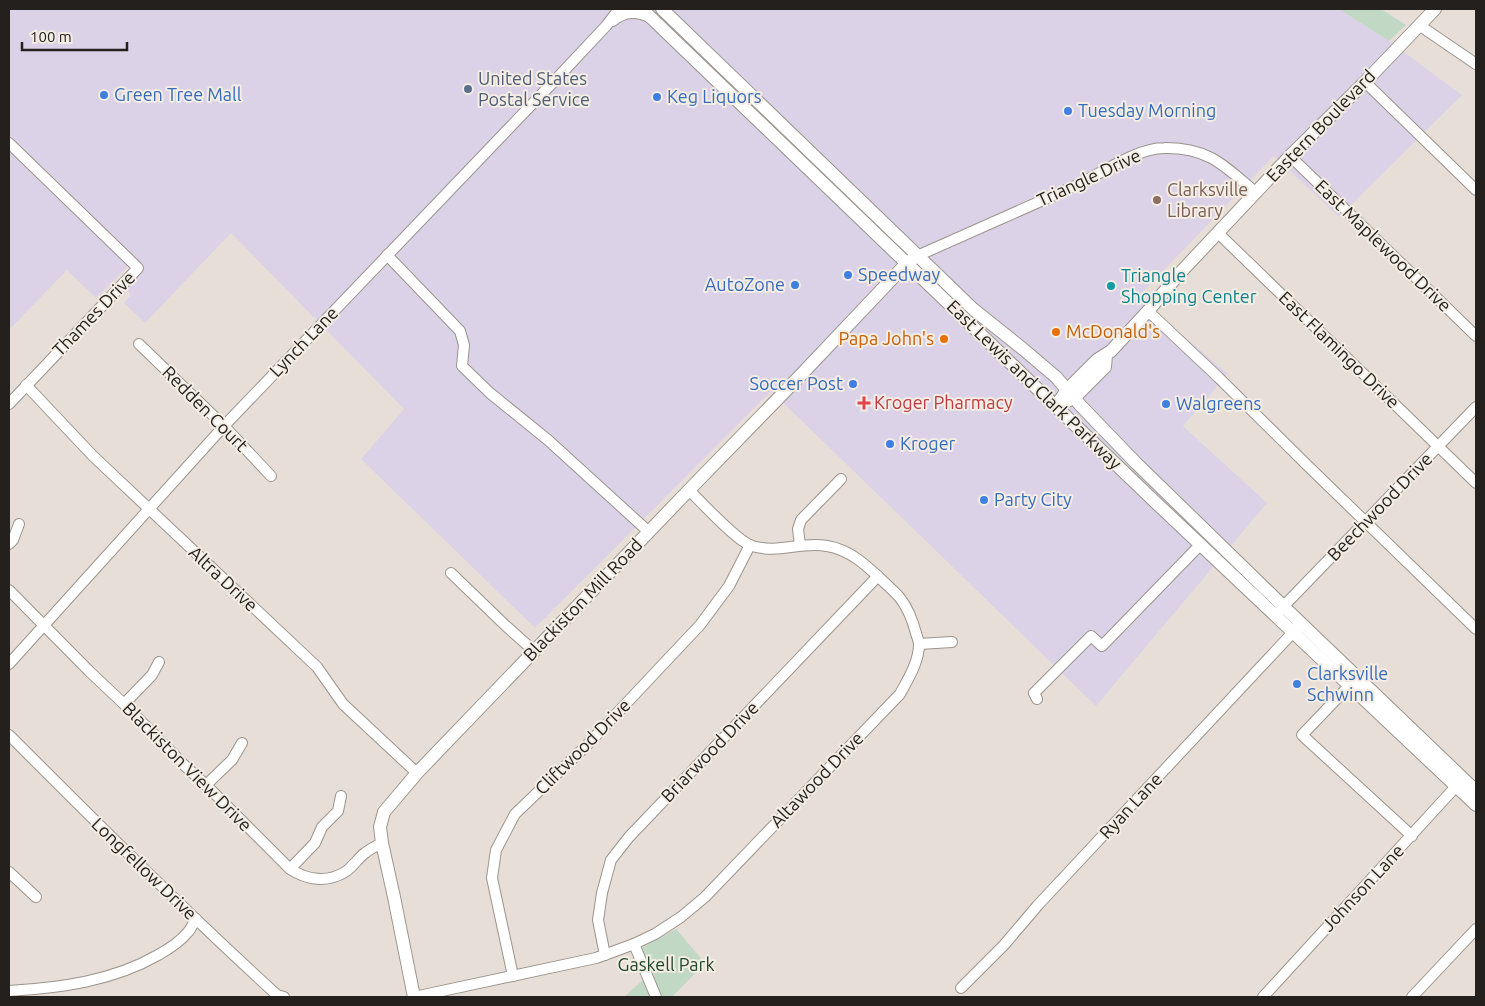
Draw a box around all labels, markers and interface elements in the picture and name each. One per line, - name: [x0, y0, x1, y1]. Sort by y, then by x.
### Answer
- scale bar: [22, 20, 128, 52]
- text: 100 m: [30, 28, 72, 45]
- street label: Eastern Boulevard: [1262, 65, 1379, 185]
- place label: United States Postal Service: [478, 68, 590, 109]
- marker: United States Postal Service: [462, 83, 474, 95]
- place label: Green Tree Mall: [114, 84, 242, 104]
- place label: Keg Liquors: [667, 86, 762, 106]
- marker: Green Tree Mall: [98, 89, 110, 101]
- marker: Keg Liquors: [651, 91, 663, 103]
- place label: Tuesday Morning: [1078, 100, 1216, 120]
- marker: Tuesday Morning: [1062, 105, 1074, 117]
- street label: Triangle Drive: [1034, 144, 1143, 210]
- street label: East Maplewood Drive: [1312, 175, 1456, 315]
- place label: Clarksville Library: [1167, 179, 1248, 220]
- marker: Clarksville Library: [1151, 194, 1163, 206]
- place label: Speedway: [858, 264, 941, 284]
- place label: Triangle Shopping Center: [1121, 265, 1257, 306]
- street label: Thames Drive: [48, 267, 139, 360]
- marker: Speedway: [842, 269, 854, 281]
- place label: AutoZone: [705, 274, 785, 294]
- marker: AutoZone: [789, 279, 801, 291]
- marker: Triangle Shopping Center: [1105, 280, 1117, 292]
- street label: East Flamingo Drive: [1275, 287, 1404, 412]
- street label: East Lewis and Clark Parkway: [943, 296, 1126, 473]
- street label: Lynch Lane: [265, 302, 341, 380]
- place label: McDonald's: [1066, 321, 1160, 341]
- marker: McDonald's: [1050, 326, 1062, 338]
- place label: Papa John's: [839, 328, 934, 348]
- marker: Papa John's: [938, 333, 950, 345]
- street label: Redden Court: [159, 362, 252, 455]
- place label: Soccer Post: [750, 373, 843, 393]
- marker: Soccer Post: [847, 378, 859, 390]
- place label: Kroger Pharmacy: [874, 392, 1013, 412]
- place label: Walgreens: [1176, 393, 1262, 413]
- marker: Kroger Pharmacy: [858, 397, 870, 409]
- marker: Walgreens: [1160, 398, 1172, 410]
- place label: Kroger: [900, 433, 956, 453]
- marker: Kroger: [884, 438, 896, 450]
- street label: Beechwood Drive: [1323, 448, 1436, 564]
- place label: Party City: [994, 489, 1072, 509]
- marker: Party City: [978, 494, 990, 506]
- street label: Blackiston Mill Road: [519, 534, 646, 665]
- street label: Altra Drive: [185, 542, 262, 615]
- place label: Clarksville Schwinn: [1307, 663, 1388, 704]
- marker: Clarksville Schwinn: [1291, 678, 1303, 690]
- street label: Cliftwood Drive: [531, 695, 634, 798]
- street label: Briarwood Drive: [656, 697, 762, 805]
- street label: Blackiston View Drive: [119, 698, 256, 835]
- street label: Altawood Drive: [766, 727, 867, 831]
- street label: Ryan Lane: [1095, 768, 1166, 842]
- street label: Longfellow Drive: [88, 813, 201, 923]
- street label: Johnson Lane: [1317, 840, 1408, 935]
- park label: Gaskell Park: [617, 954, 715, 974]

